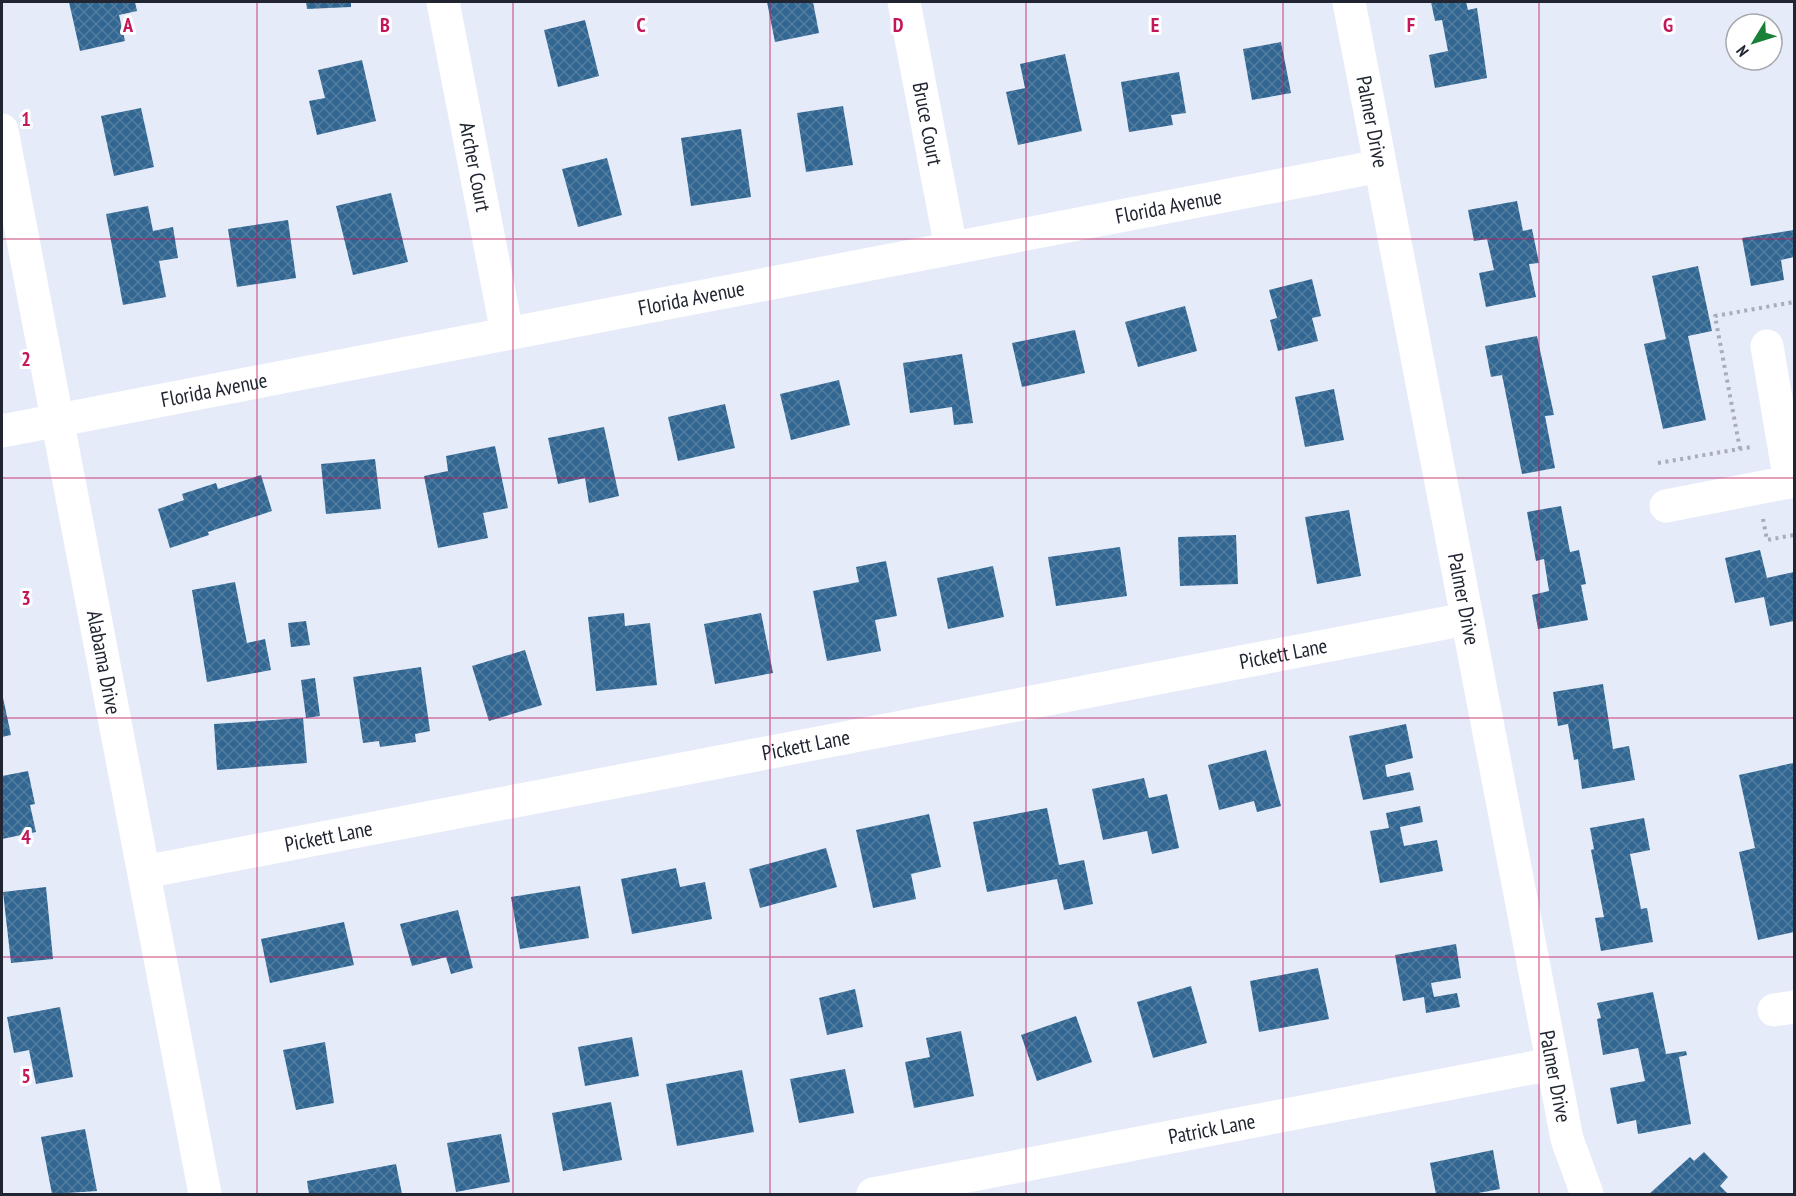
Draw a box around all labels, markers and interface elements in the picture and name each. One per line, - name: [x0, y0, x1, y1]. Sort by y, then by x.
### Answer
- text: A: [122, 12, 134, 38]
- text: B: [380, 12, 390, 38]
- text: C: [636, 12, 646, 38]
- text: D: [893, 12, 904, 38]
- text: E: [1151, 12, 1159, 38]
- text: F: [1407, 12, 1415, 38]
- text: G: [1663, 12, 1673, 38]
- north arrow: [1724, 12, 1784, 72]
- text: N: [1732, 42, 1753, 61]
- street label: Palmer Drive: [1350, 74, 1394, 170]
- street label: Bruce Court: [907, 80, 949, 168]
- text: 1: [21, 106, 31, 132]
- street label: Archer Court: [454, 120, 497, 214]
- street label: Florida Avenue: [1113, 183, 1224, 230]
- street label: Florida Avenue: [636, 275, 747, 321]
- text: 2: [21, 346, 31, 372]
- street label: Florida Avenue: [159, 366, 269, 413]
- street label: Palmer Drive: [1442, 551, 1486, 647]
- text: 3: [21, 585, 31, 611]
- street label: Alabama Drive: [81, 608, 127, 717]
- street label: Pickett Lane: [1237, 632, 1329, 675]
- street label: Pickett Lane: [760, 723, 852, 766]
- street label: Pickett Lane: [282, 815, 375, 858]
- text: 4: [21, 824, 31, 850]
- street label: Palmer Drive: [1533, 1028, 1578, 1125]
- text: 5: [21, 1063, 31, 1089]
- street label: Patrick Lane: [1166, 1107, 1257, 1150]

